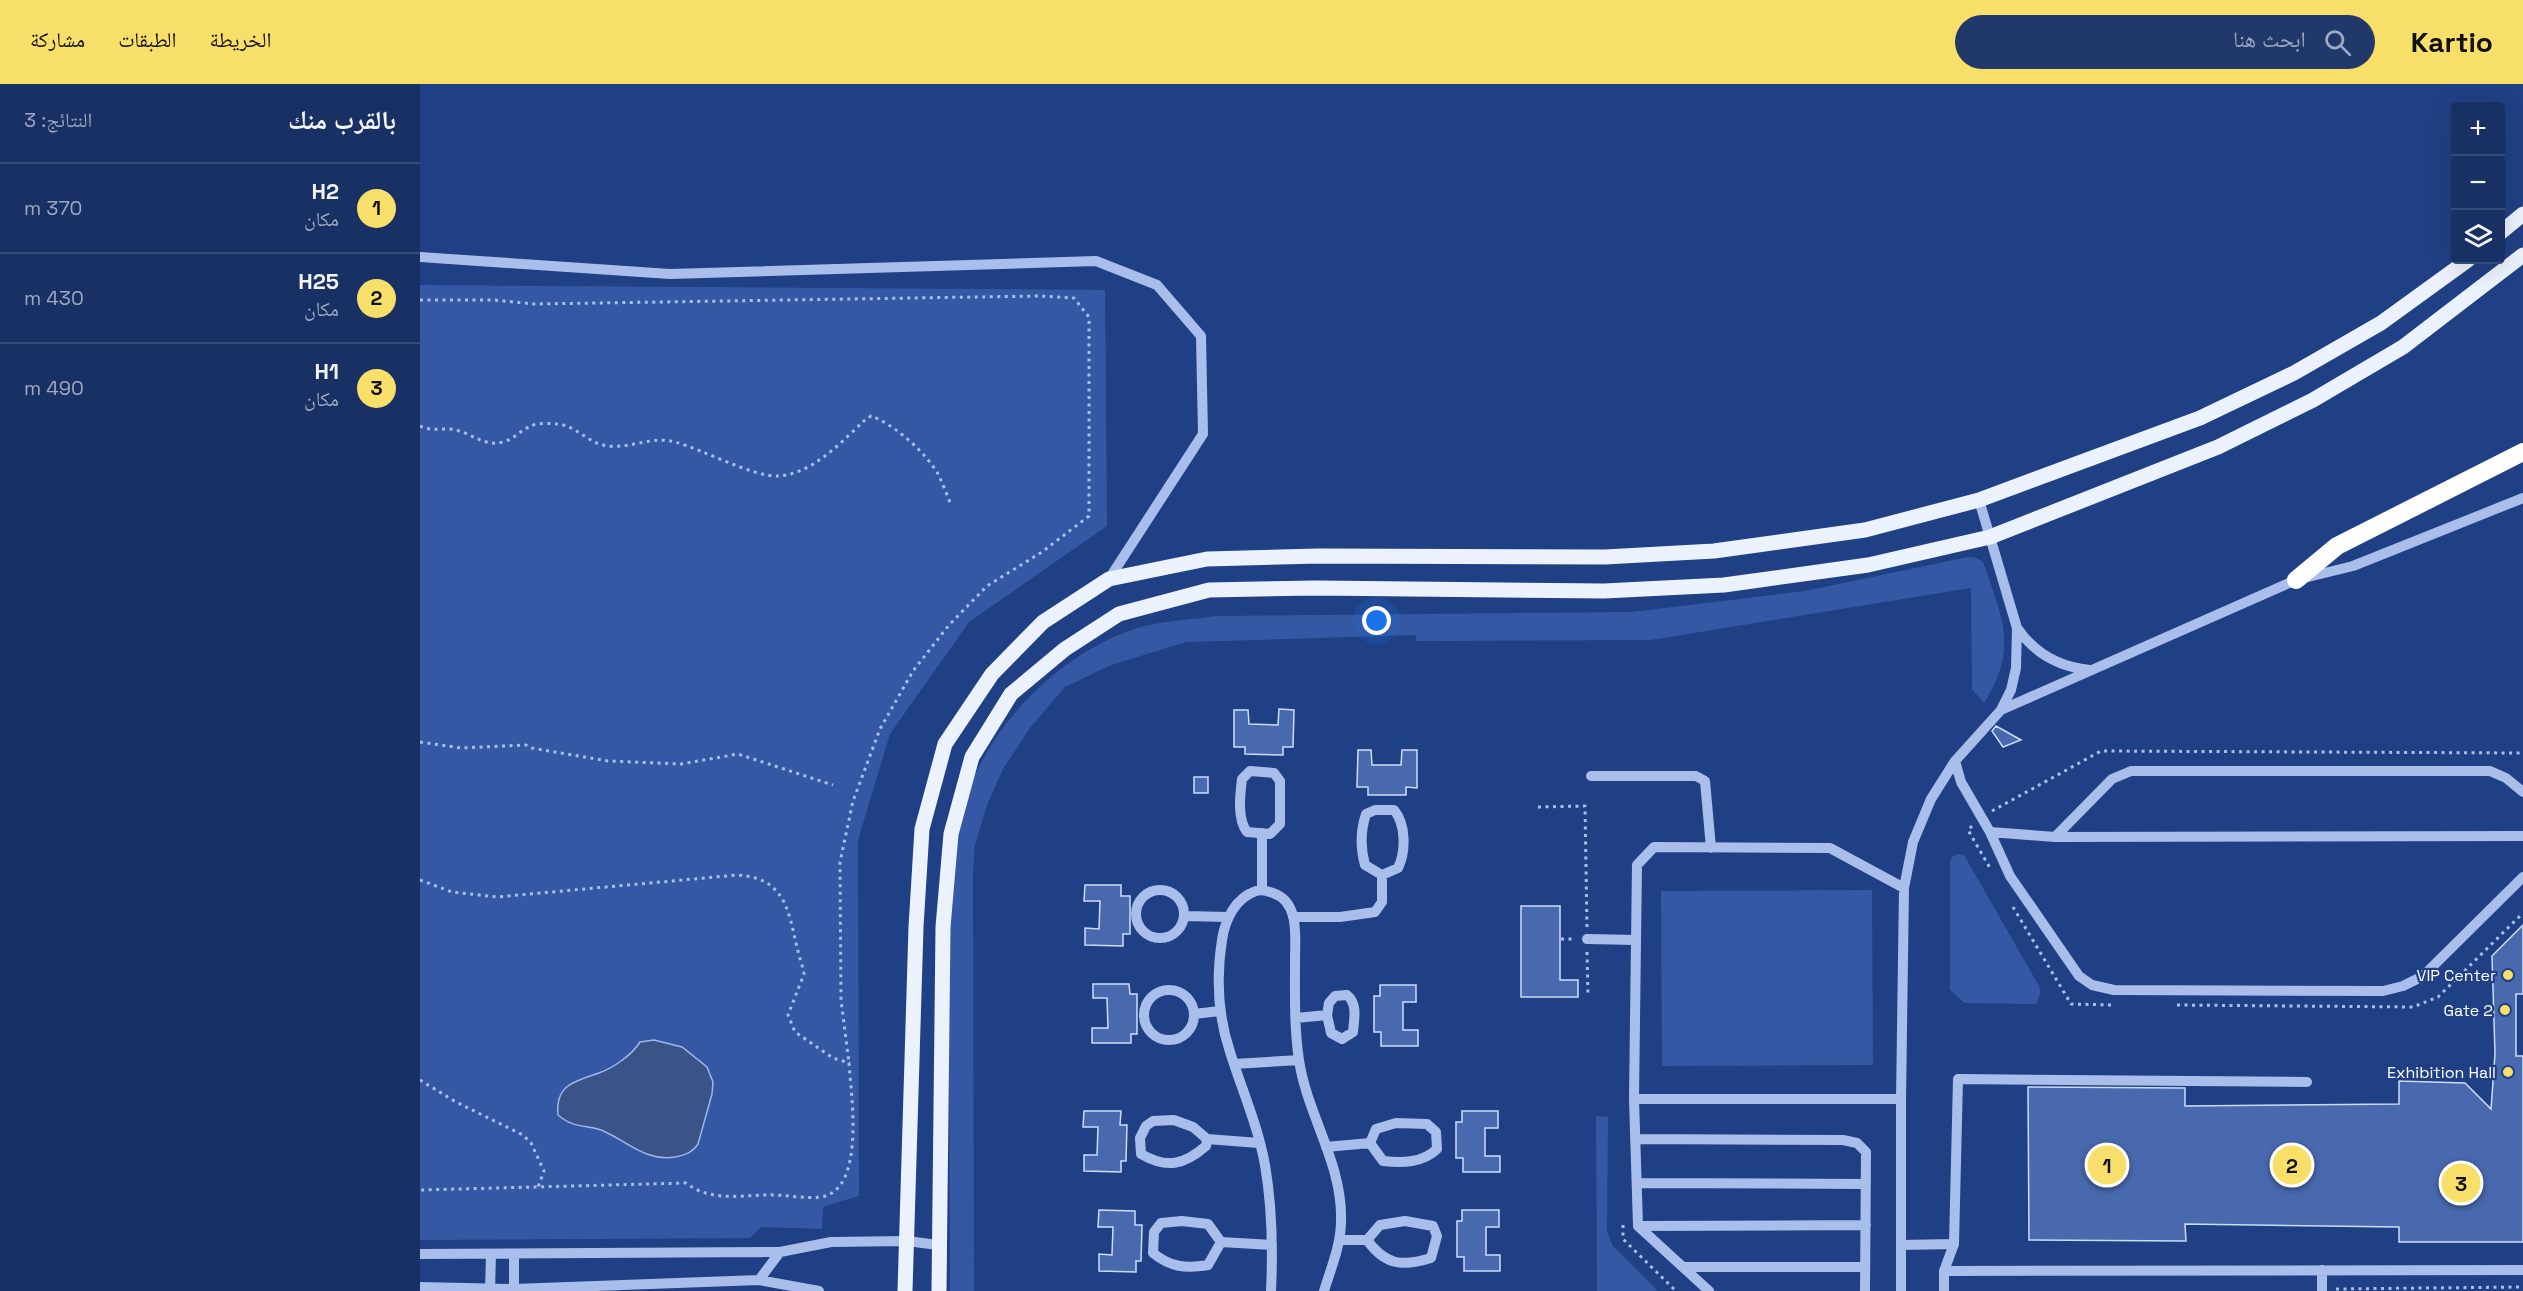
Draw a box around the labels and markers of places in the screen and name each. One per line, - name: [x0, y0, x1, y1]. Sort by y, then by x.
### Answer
- place label: VIP Center: [2417, 965, 2496, 986]
- marker: VIP Center: [2501, 968, 2515, 982]
- place label: Gate 2: [2443, 1000, 2493, 1021]
- marker: Gate 2: [2498, 1003, 2512, 1017]
- place label: Exhibition Hall: [2387, 1062, 2496, 1083]
- marker: Exhibition Hall: [2501, 1065, 2515, 1079]
- pin: 1: [2088, 1142, 2126, 1188]
- pin: 2: [2272, 1142, 2312, 1188]
- pin: 3: [2442, 1160, 2480, 1206]

